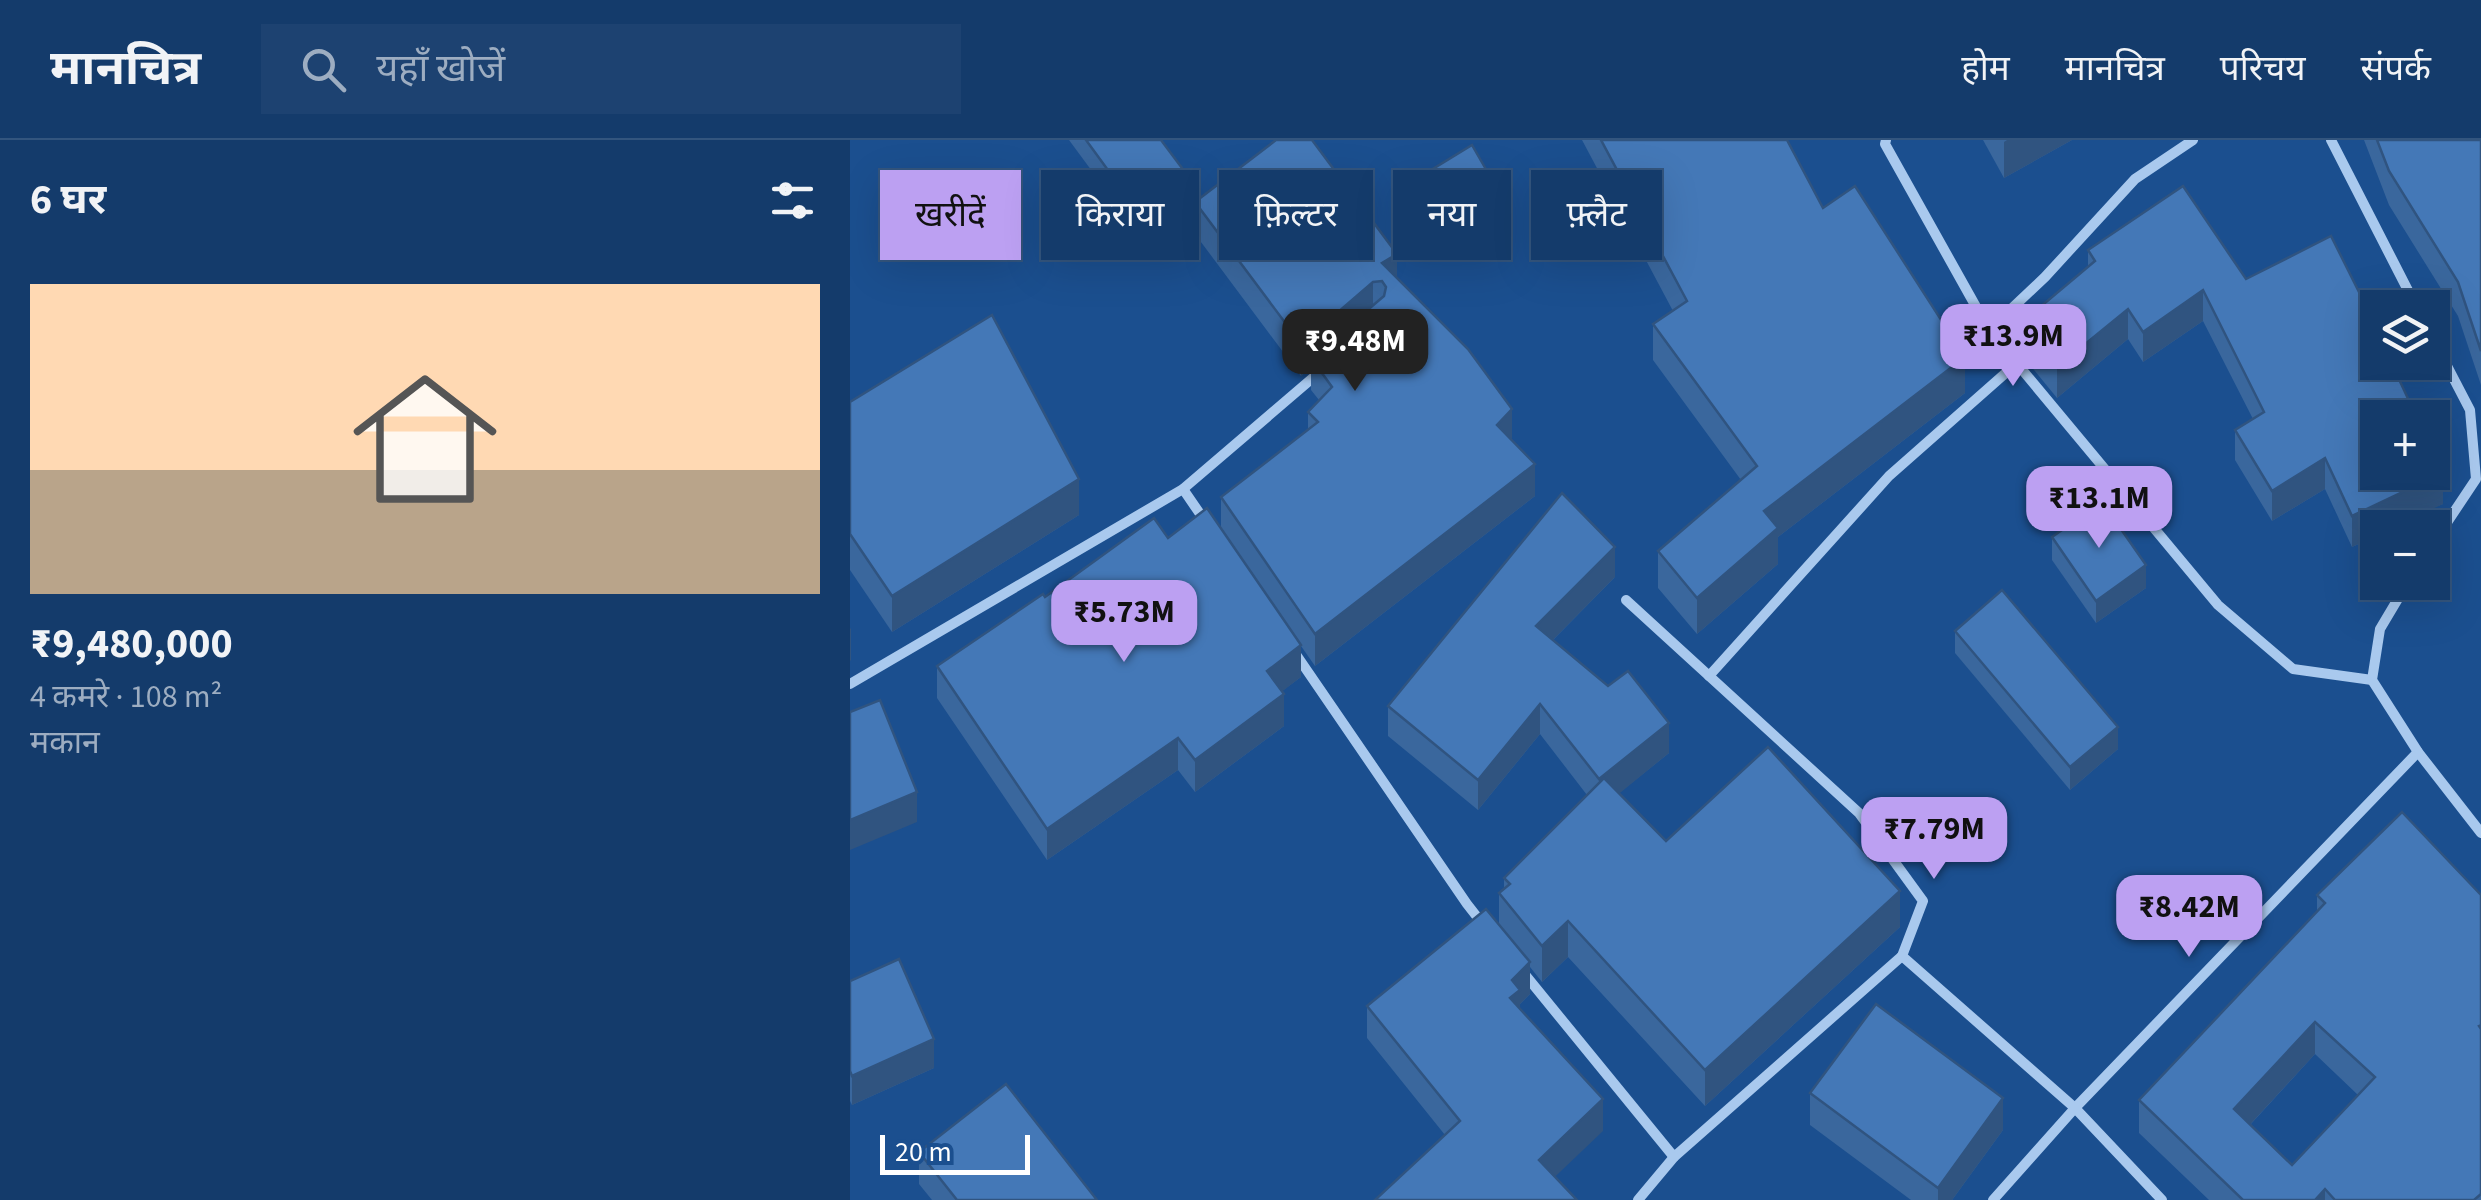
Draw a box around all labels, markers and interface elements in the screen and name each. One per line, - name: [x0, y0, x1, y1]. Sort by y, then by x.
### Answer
- search box: [261, 24, 961, 114]
- text: मानचित्र: [50, 35, 201, 103]
- icon: search: [296, 42, 351, 97]
- text: यहाँ खोजें: [376, 42, 505, 96]
- text: होम: [1961, 44, 2010, 94]
- text: मानचित्र: [2065, 44, 2165, 94]
- text: परिचय: [2220, 44, 2306, 94]
- text: संपर्क: [2361, 44, 2431, 94]
- text: 6 घर: [30, 170, 106, 230]
- chip: खरीदें: [880, 170, 1021, 260]
- chip: किराया: [1041, 170, 1199, 260]
- chip: फ़िल्टर: [1219, 170, 1373, 260]
- chip: नया: [1393, 170, 1511, 260]
- chip: फ़्लैट: [1531, 170, 1662, 260]
- icon: filters: [765, 173, 820, 228]
- map controls: [2360, 290, 2450, 600]
- button: layers: [2360, 290, 2450, 380]
- pin: ₹13.9M: [1932, 304, 2094, 389]
- pin: ₹9.48M: [1274, 309, 1436, 394]
- text: ₹13.9M: [1962, 313, 2064, 359]
- text: ₹9.48M: [1304, 318, 1406, 364]
- icon: home: [335, 349, 515, 529]
- button: +: [2360, 400, 2450, 490]
- pin: ₹13.1M: [2018, 466, 2180, 551]
- text: ₹13.1M: [2048, 475, 2150, 521]
- button: −: [2360, 510, 2450, 600]
- pin: ₹5.73M: [1043, 580, 1205, 665]
- text: ₹5.73M: [1073, 589, 1175, 635]
- text: ₹9,480,000: [30, 614, 233, 674]
- text: 4 कमरे · 108 m²: [30, 674, 222, 720]
- text: मकान: [30, 720, 100, 766]
- pin: ₹7.79M: [1853, 797, 2015, 882]
- text: ₹7.79M: [1883, 806, 1985, 852]
- pin: ₹8.42M: [2108, 875, 2270, 960]
- text: ₹8.42M: [2138, 884, 2240, 930]
- scale bar: [880, 1130, 1030, 1174]
- text: 20 m: [895, 1132, 952, 1172]

